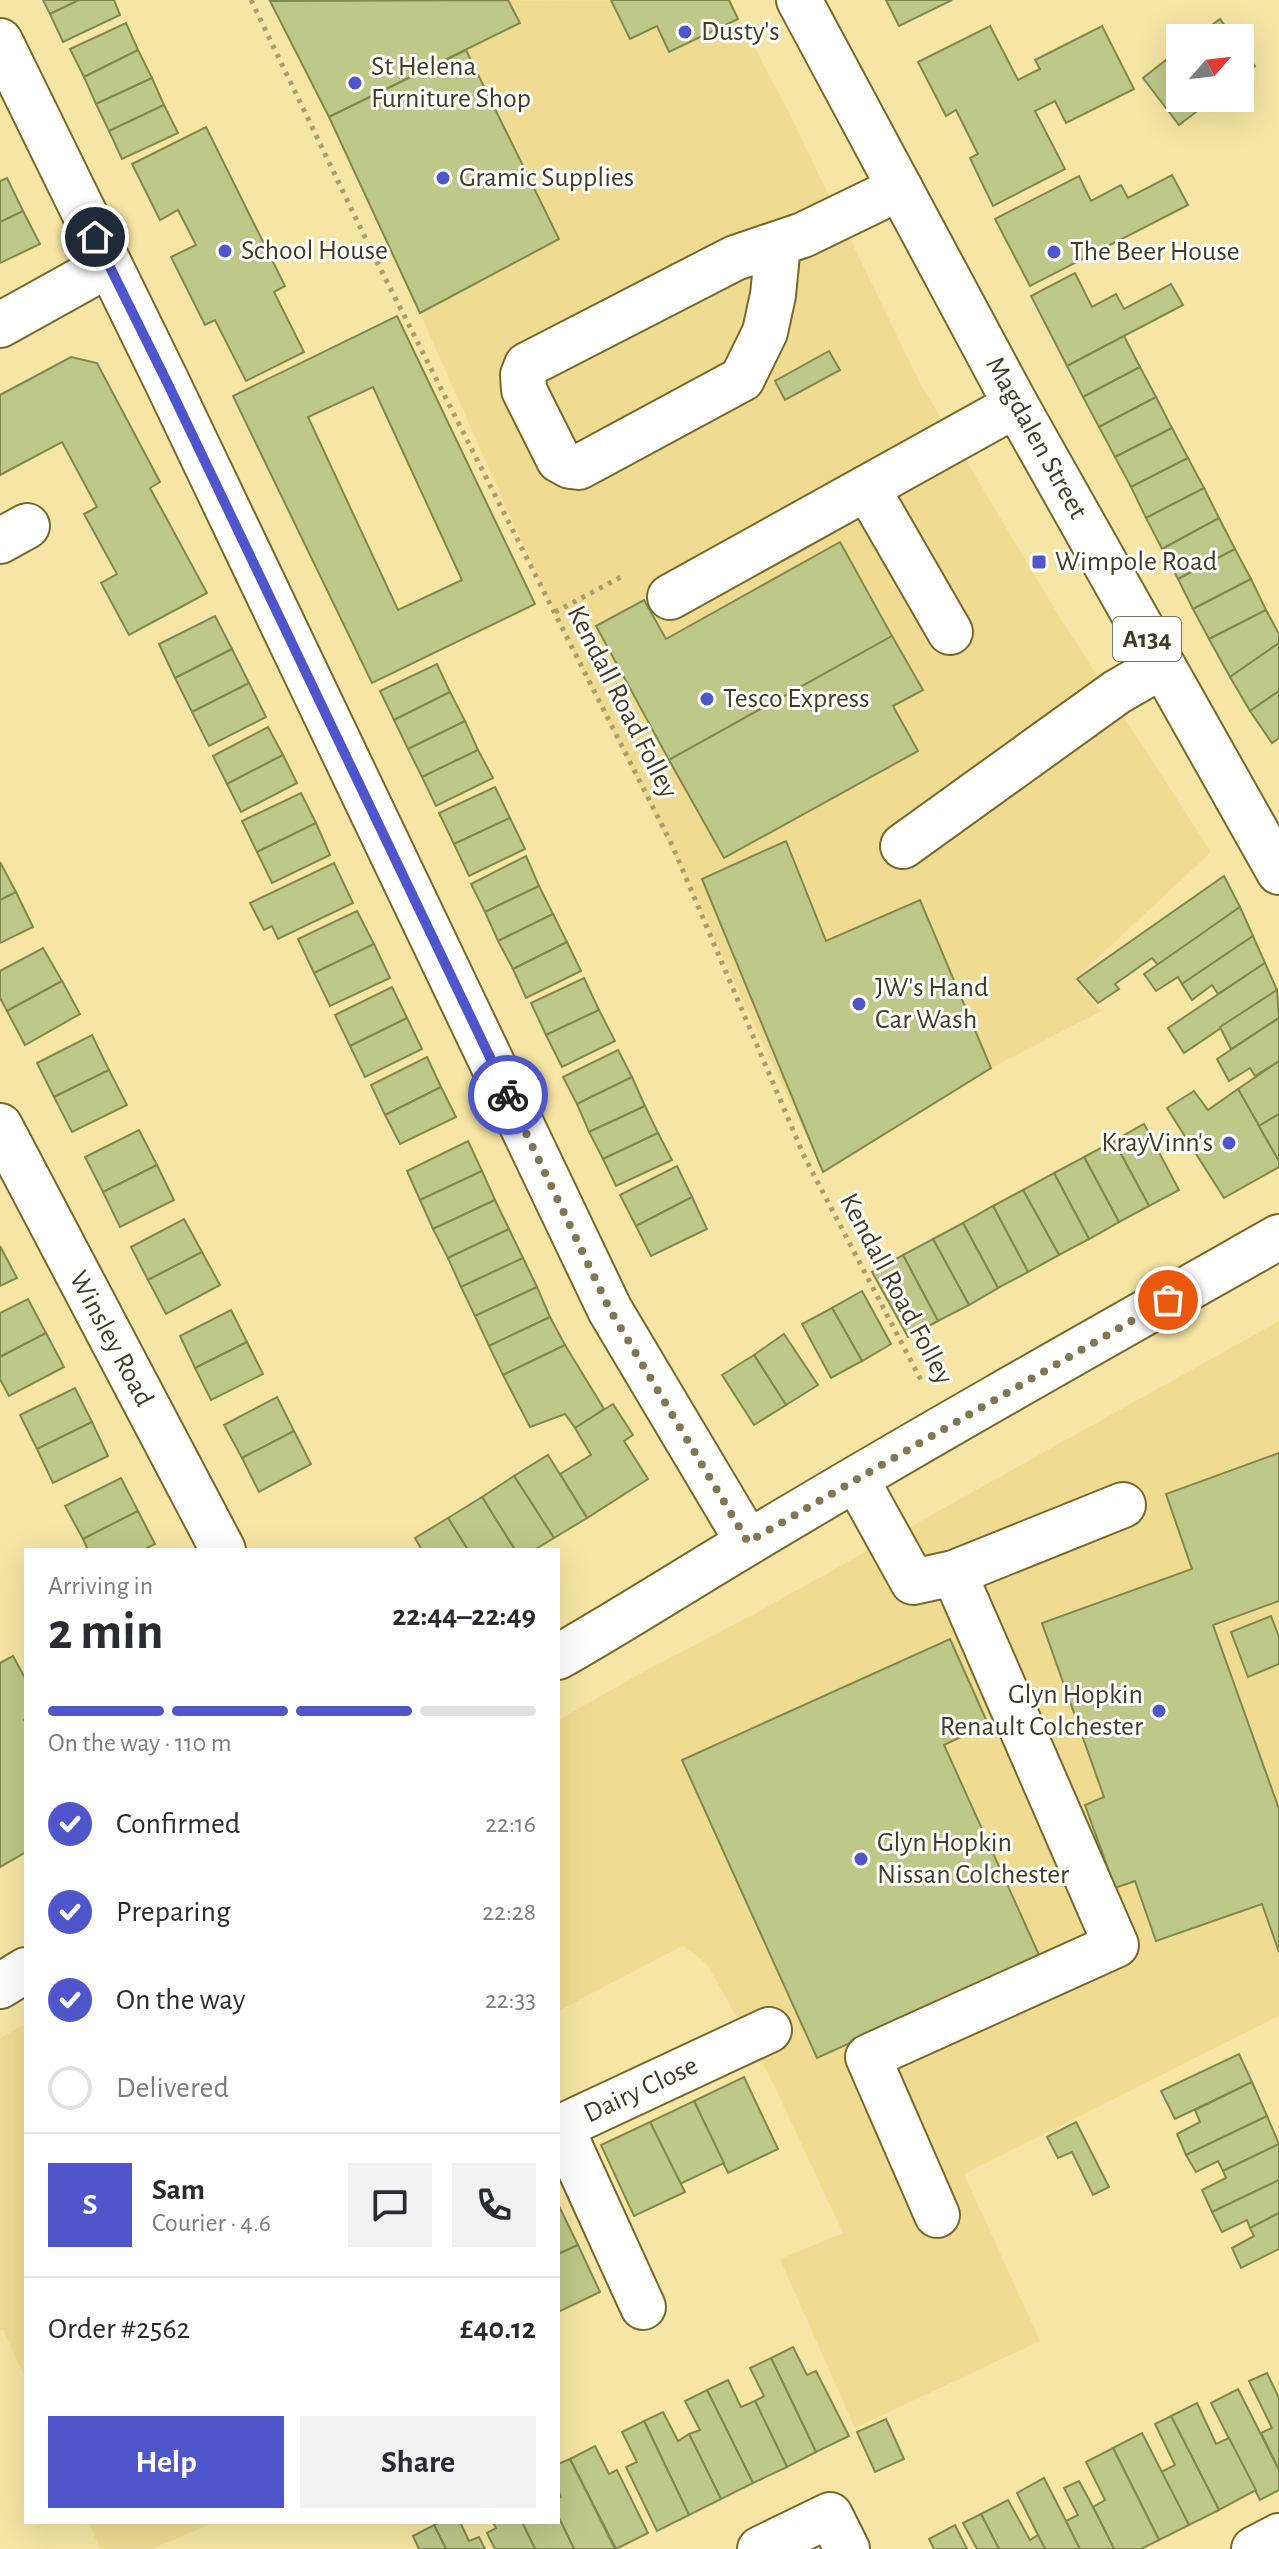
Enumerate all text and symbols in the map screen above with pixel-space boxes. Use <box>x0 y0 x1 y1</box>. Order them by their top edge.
place label: Dusty's <box>701 18 780 46</box>
marker: Dusty's <box>676 23 694 41</box>
north arrow <box>1166 24 1254 112</box>
map controls <box>1166 24 1254 112</box>
place label: St Helena Furniture Shop <box>371 53 531 113</box>
marker: St Helena Furniture Shop <box>346 74 364 92</box>
place label: Gramic Supplies <box>459 164 634 192</box>
marker: Gramic Supplies <box>434 169 452 187</box>
pin <box>61 203 129 271</box>
icon: home <box>73 215 117 259</box>
place label: School House <box>241 237 388 265</box>
place label: The Beer House <box>1070 238 1240 266</box>
marker: School House <box>216 242 234 260</box>
marker: The Beer House <box>1045 243 1063 261</box>
street label: Magdalen Street <box>980 352 1092 524</box>
place label: Wimpole Road <box>1055 548 1217 576</box>
marker: Wimpole Road <box>1030 553 1048 571</box>
street label: Kendall Road Folley <box>561 601 683 803</box>
road number: A134 <box>1113 617 1181 661</box>
place label: Tesco Express <box>723 685 870 713</box>
marker: Tesco Express <box>698 690 716 708</box>
place label: JW's Hand Car Wash <box>875 974 988 1034</box>
marker: JW's Hand Car Wash <box>850 995 868 1013</box>
courier <box>468 1055 548 1135</box>
icon: bike <box>486 1073 530 1117</box>
place label: KrayVinn's <box>1101 1129 1213 1157</box>
marker: KrayVinn's <box>1220 1134 1238 1152</box>
street label: Kendall Road Folley <box>834 1189 958 1389</box>
pin <box>1134 1266 1202 1334</box>
street label: Winsley Road <box>64 1267 158 1411</box>
icon: bag <box>1146 1278 1190 1322</box>
text: Arriving in <box>48 1573 153 1599</box>
text: 22:44–22:49 <box>392 1601 536 1631</box>
text: 2 min <box>48 1606 163 1658</box>
place label: Glyn Hopkin Renault Colchester <box>940 1681 1143 1741</box>
marker: Glyn Hopkin Renault Colchester <box>1150 1702 1168 1720</box>
text: On the way · 110 m <box>48 1730 231 1756</box>
icon: check <box>48 1802 92 1846</box>
text: Confirmed <box>116 1809 240 1839</box>
text: 22:16 <box>485 1811 536 1837</box>
place label: Glyn Hopkin Nissan Colchester <box>877 1829 1069 1889</box>
marker: Glyn Hopkin Nissan Colchester <box>852 1850 870 1868</box>
icon: check <box>48 1890 92 1934</box>
text: Preparing <box>116 1897 231 1927</box>
text: 22:28 <box>482 1899 536 1925</box>
icon: check <box>48 1978 92 2022</box>
text: On the way <box>116 1985 245 2015</box>
text: 22:33 <box>485 1987 536 2013</box>
street label: Dairy Close <box>580 2051 702 2129</box>
text: Delivered <box>116 2073 229 2103</box>
button: chat <box>348 2163 432 2247</box>
button: phone <box>452 2163 536 2247</box>
text: Sam <box>152 2175 205 2205</box>
text: S <box>83 2190 97 2220</box>
text: Courier · 4.6 <box>152 2210 271 2236</box>
text: Order #2562 <box>48 2314 190 2344</box>
text: £40.12 <box>460 2314 536 2344</box>
button: Help <box>48 2416 284 2508</box>
button: Share <box>300 2416 536 2508</box>

